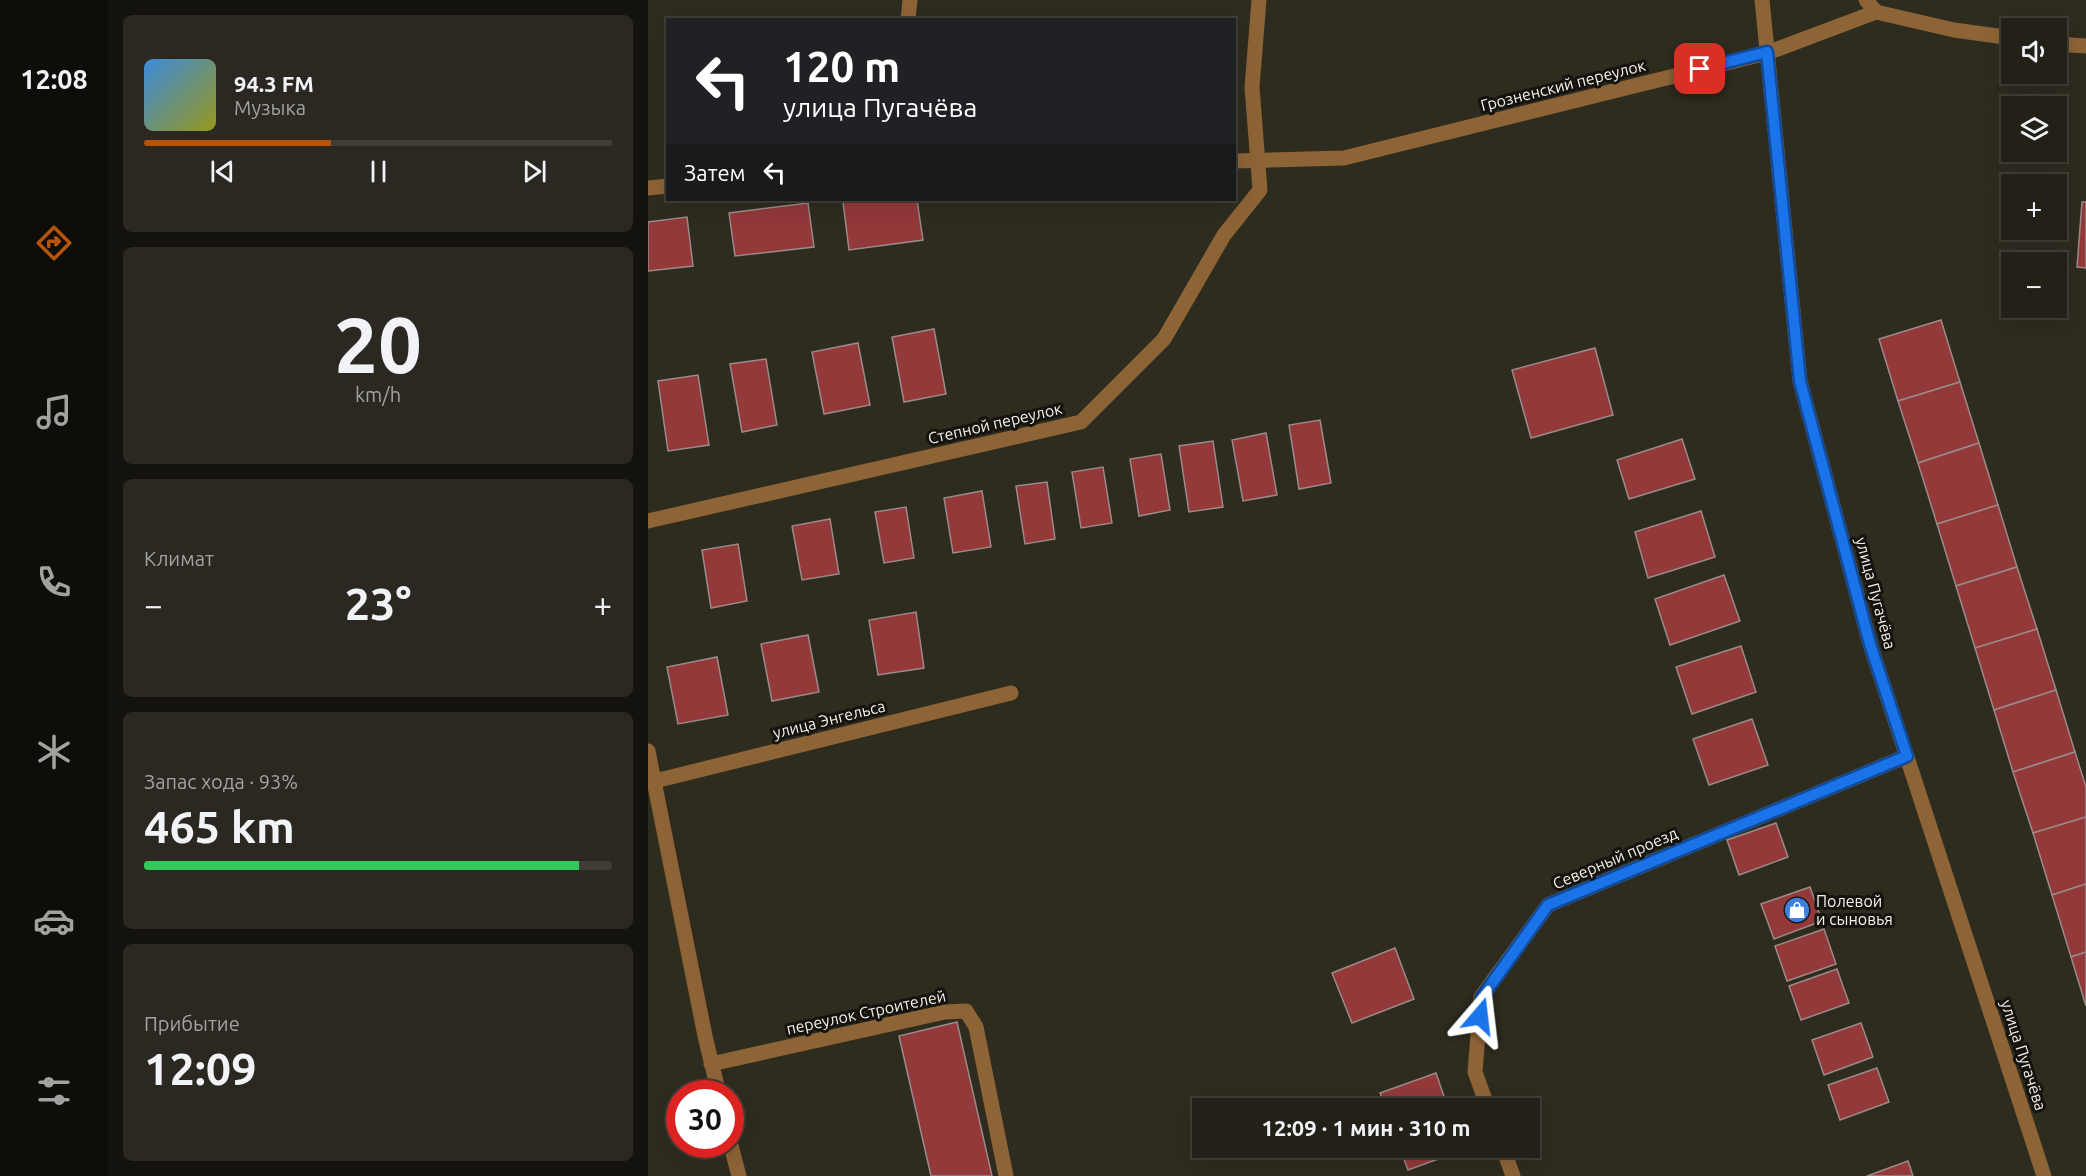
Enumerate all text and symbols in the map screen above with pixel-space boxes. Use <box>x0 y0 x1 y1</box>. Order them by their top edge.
map controls <box>2001 18 2067 318</box>
button: sound <box>2001 18 2067 84</box>
icon: left <box>684 42 762 120</box>
text: 120 m <box>783 43 900 90</box>
pin <box>1674 43 1725 94</box>
icon: arrive <box>1683 52 1716 85</box>
street label: Грозненский переулок <box>1479 56 1647 114</box>
text: 12:08 <box>20 64 88 94</box>
text: 94.3 FM <box>234 71 314 96</box>
text: улица Пугачёва <box>783 92 977 122</box>
text: Музыка <box>234 96 306 119</box>
button: layers <box>2001 96 2067 162</box>
icon: previous <box>206 155 239 188</box>
icon: pause <box>362 155 395 188</box>
icon: next <box>518 155 551 188</box>
icon: left <box>758 156 791 189</box>
text: Затем <box>684 160 746 185</box>
button: + <box>2001 174 2067 240</box>
icon: directions <box>33 222 75 264</box>
button: − <box>2001 252 2067 318</box>
text: 20 <box>334 300 422 388</box>
text: km/h <box>355 383 401 406</box>
icon: music <box>33 391 75 433</box>
street label: Степной переулок <box>926 399 1064 447</box>
street label: улица Пугачёва <box>1852 535 1900 651</box>
text: Климат <box>144 547 214 570</box>
icon: phone <box>33 561 75 603</box>
text: 23° <box>345 578 411 629</box>
text: − <box>144 586 163 623</box>
text: + <box>593 586 612 623</box>
street label: улица Энгельса <box>771 696 887 742</box>
icon: climate <box>33 731 75 773</box>
text: Запас хода · 93% <box>144 770 298 793</box>
text: 465 km <box>144 801 295 852</box>
street label: Северный проезд <box>1550 824 1680 892</box>
place label: Полевой и сыновья <box>1816 892 1893 928</box>
shop icon: Полевой и сыновья <box>1782 895 1812 925</box>
icon: car <box>33 900 75 942</box>
position arrow <box>1448 984 1512 1048</box>
street label: переулок Строителей <box>785 986 947 1038</box>
street label: улица Пугачёва <box>1998 997 2050 1113</box>
text: Прибытие <box>144 1012 240 1035</box>
text: 12:09 <box>144 1043 257 1094</box>
icon: filters <box>33 1070 75 1112</box>
speed limit sign: 30 <box>666 1080 744 1158</box>
text: 12:09 · 1 мин · 310 m <box>1262 1115 1470 1140</box>

